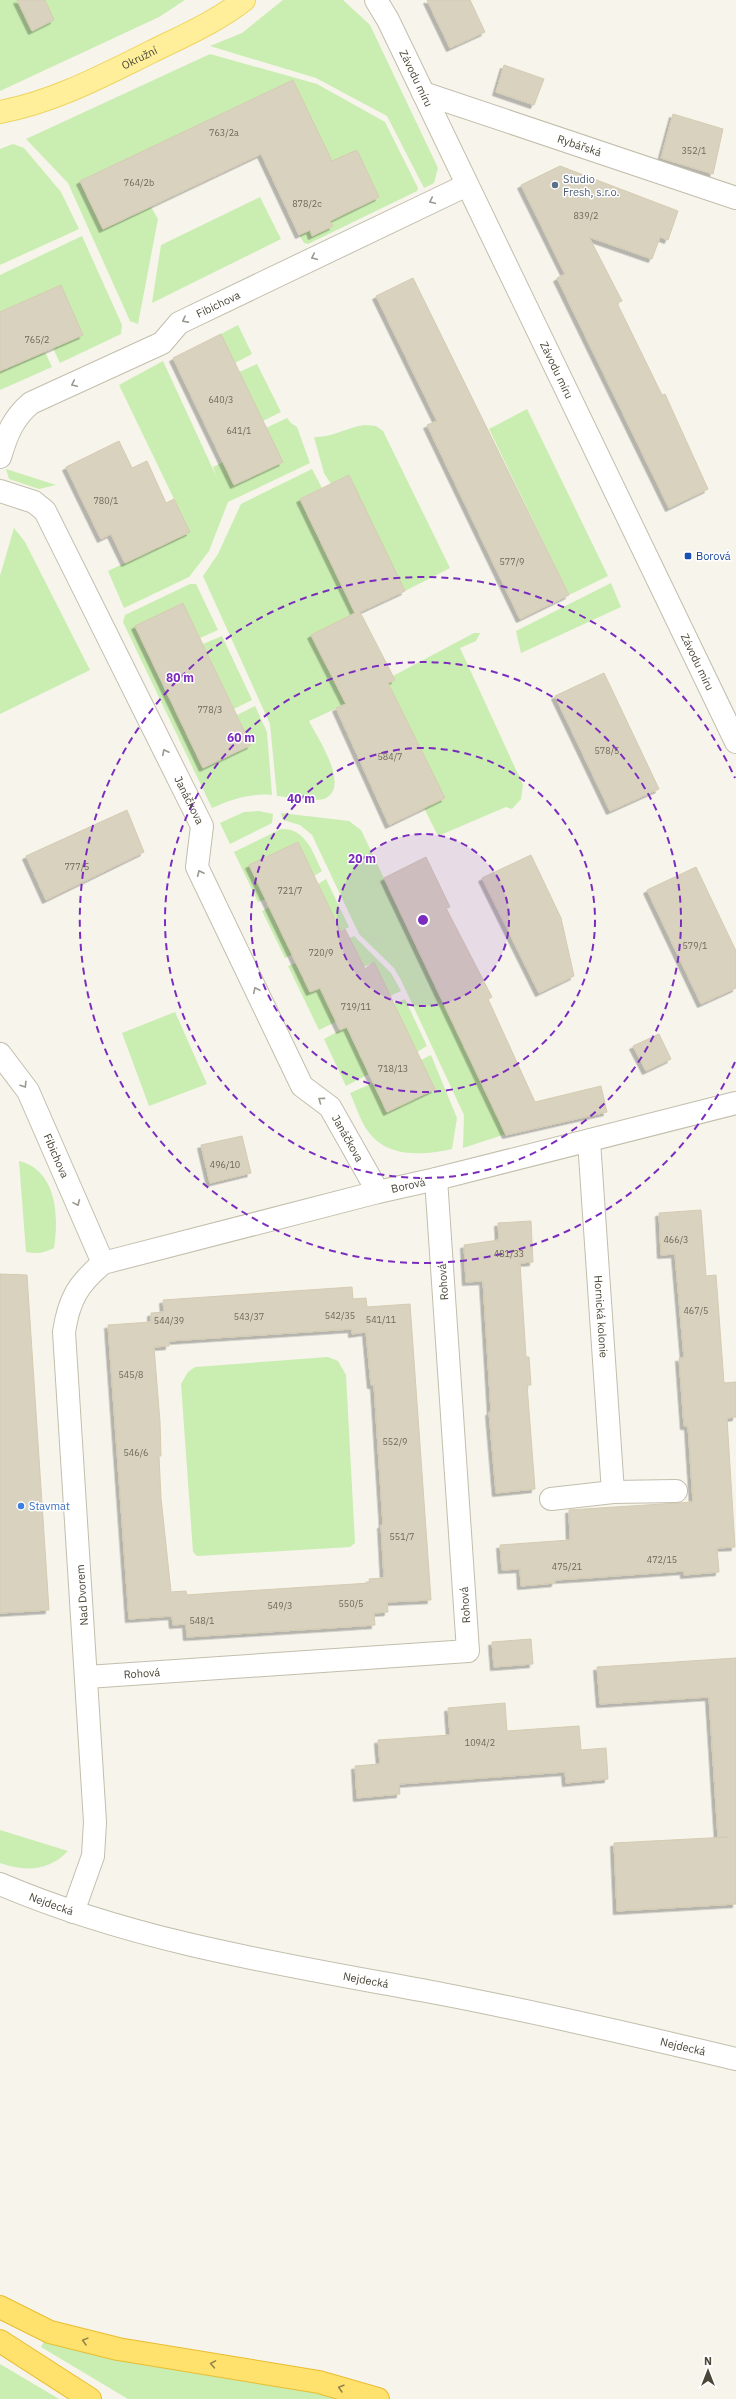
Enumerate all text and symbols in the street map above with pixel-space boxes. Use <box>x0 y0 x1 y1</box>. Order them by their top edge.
street label: Okružní <box>119 43 160 72</box>
street label: Závodu míru <box>396 47 436 109</box>
house number: 763/2a <box>209 127 239 138</box>
street label: Rybářská <box>555 132 603 159</box>
house number: 352/1 <box>681 145 707 156</box>
place label: Studio Fresh, s.r.o. <box>563 172 619 199</box>
house number: 764/2b <box>124 177 154 188</box>
marker: Studio Fresh, s.r.o. <box>550 180 560 190</box>
one-way arrow <box>428 196 436 204</box>
house number: 878/2c <box>292 198 322 209</box>
house number: 839/2 <box>573 210 599 221</box>
one-way arrow <box>311 252 319 260</box>
street label: Fibichova <box>194 288 242 321</box>
one-way arrow <box>182 315 189 323</box>
house number: 765/2 <box>24 334 50 345</box>
street label: Závodu míru <box>537 339 576 401</box>
one-way arrow <box>70 379 78 387</box>
house number: 640/3 <box>208 394 234 405</box>
house number: 641/1 <box>226 425 252 436</box>
house number: 780/1 <box>93 495 119 506</box>
place label: Borová <box>696 549 731 563</box>
marker: Borová <box>683 551 693 561</box>
house number: 577/9 <box>499 556 525 567</box>
street label: Závodu míru <box>678 631 717 693</box>
text: 80 m <box>166 670 194 685</box>
house number: 778/3 <box>197 704 223 715</box>
text: 60 m <box>227 730 255 745</box>
house number: 578/5 <box>594 745 620 756</box>
one-way arrow <box>162 749 170 757</box>
house number: 584/7 <box>377 751 403 762</box>
street label: Janáčkova <box>171 774 207 827</box>
text: 40 m <box>287 791 315 806</box>
text: 20 m <box>348 851 376 866</box>
house number: 777/5 <box>64 861 90 872</box>
one-way arrow <box>196 869 204 876</box>
house number: 721/7 <box>277 885 303 896</box>
centre of rings <box>416 913 430 927</box>
house number: 579/1 <box>682 940 708 951</box>
house number: 720/9 <box>308 947 334 958</box>
one-way arrow <box>253 987 261 994</box>
house number: 719/11 <box>341 1001 371 1012</box>
house number: 718/13 <box>378 1063 408 1074</box>
one-way arrow <box>19 1080 26 1087</box>
one-way arrow <box>318 1098 325 1105</box>
street label: Janáčkova <box>329 1112 367 1165</box>
street label: Fibichova <box>40 1131 72 1180</box>
house number: 496/10 <box>210 1159 240 1170</box>
street label: Borová <box>390 1175 427 1196</box>
one-way arrow <box>72 1199 80 1206</box>
house number: 466/3 <box>663 1234 689 1245</box>
house number: 481/33 <box>494 1248 524 1259</box>
street label: Rohová <box>435 1263 451 1301</box>
street label: Hornická kolonie <box>591 1275 611 1358</box>
house number: 467/5 <box>683 1305 709 1316</box>
house number: 542/35 <box>325 1310 355 1321</box>
house number: 543/37 <box>234 1311 264 1322</box>
house number: 541/11 <box>366 1314 396 1325</box>
house number: 544/39 <box>154 1315 184 1326</box>
house number: 545/8 <box>118 1369 144 1380</box>
house number: 552/9 <box>382 1436 408 1447</box>
house number: 546/6 <box>123 1447 149 1458</box>
place label: Stavmat <box>29 1499 70 1513</box>
marker: Stavmat <box>16 1501 26 1511</box>
house number: 551/7 <box>389 1531 415 1542</box>
house number: 472/15 <box>647 1554 677 1565</box>
house number: 475/21 <box>552 1561 582 1572</box>
street label: Nad Dvorem <box>73 1564 91 1626</box>
street label: Rohová <box>457 1586 473 1624</box>
house number: 550/5 <box>338 1598 364 1609</box>
house number: 549/3 <box>267 1600 293 1611</box>
house number: 548/1 <box>189 1615 215 1626</box>
street label: Rohová <box>123 1665 161 1681</box>
house number: 1094/2 <box>465 1737 495 1748</box>
street label: Nejdecká <box>27 1889 75 1918</box>
street label: Nejdecká <box>342 1969 390 1991</box>
street label: Nejdecká <box>659 2034 707 2059</box>
one-way arrow <box>82 2337 89 2346</box>
north arrow <box>688 2351 728 2391</box>
text: N <box>704 2354 712 2368</box>
one-way arrow <box>210 2361 216 2369</box>
one-way arrow <box>338 2385 344 2393</box>

